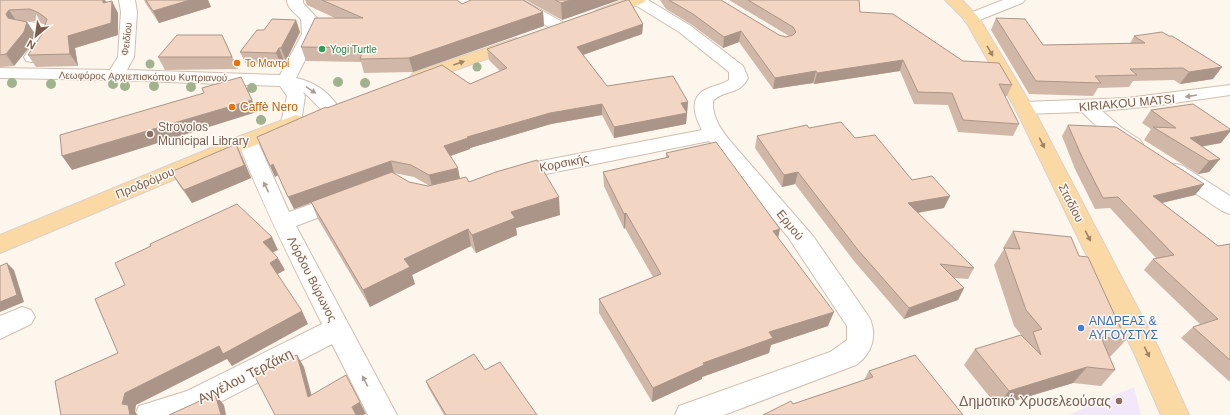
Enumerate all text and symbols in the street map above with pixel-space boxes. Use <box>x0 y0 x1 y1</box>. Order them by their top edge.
north arrow <box>16 16 56 56</box>
street label: Φειδίου <box>119 22 134 56</box>
text: N <box>25 38 38 52</box>
marker: Yogi Turtle <box>317 44 327 54</box>
place label: Yogi Turtle <box>330 44 377 55</box>
one-way arrow <box>987 45 994 57</box>
marker: Το Μαντρί <box>232 58 242 68</box>
place label: Το Μαντρί <box>245 58 290 69</box>
one-way arrow <box>454 60 466 66</box>
street label: Λεωφόρος Αρχιεπισκόπου Κυπριανού <box>59 70 227 83</box>
one-way arrow <box>306 86 316 94</box>
street label: KIRIAKOU MATSI <box>1078 92 1176 114</box>
one-way arrow <box>1185 93 1198 99</box>
place label: Caffè Nero <box>240 100 298 114</box>
marker: Caffè Nero <box>227 102 237 112</box>
place label: Strovolos Municipal Library <box>158 120 249 148</box>
marker: Strovolos Municipal Library <box>145 129 155 139</box>
one-way arrow <box>1038 137 1045 149</box>
street label: Κορσικής <box>538 151 590 175</box>
street label: Προδρόμου <box>113 164 177 202</box>
one-way arrow <box>263 181 269 193</box>
street label: Σταδίου <box>1055 182 1087 224</box>
street label: Ερμού <box>774 207 806 243</box>
one-way arrow <box>1085 230 1091 242</box>
street label: Λόρδου Βύρωνος <box>284 234 340 324</box>
place label: ΑΝΔΡΕΑΣ & ΑΥΓΟΥΣΤΥΣ <box>1089 314 1158 342</box>
marker: ΑΝΔΡΕΑΣ & ΑΥΓΟΥΣΤΥΣ <box>1076 323 1086 333</box>
street label: Αγγέλου Τερζάκη <box>195 345 295 407</box>
one-way arrow <box>1144 346 1150 358</box>
one-way arrow <box>362 375 368 386</box>
place label: Δημοτικό Χρυσελεούσας <box>959 393 1111 409</box>
marker: Δημοτικό Χρυσελεούσας <box>1114 396 1124 406</box>

